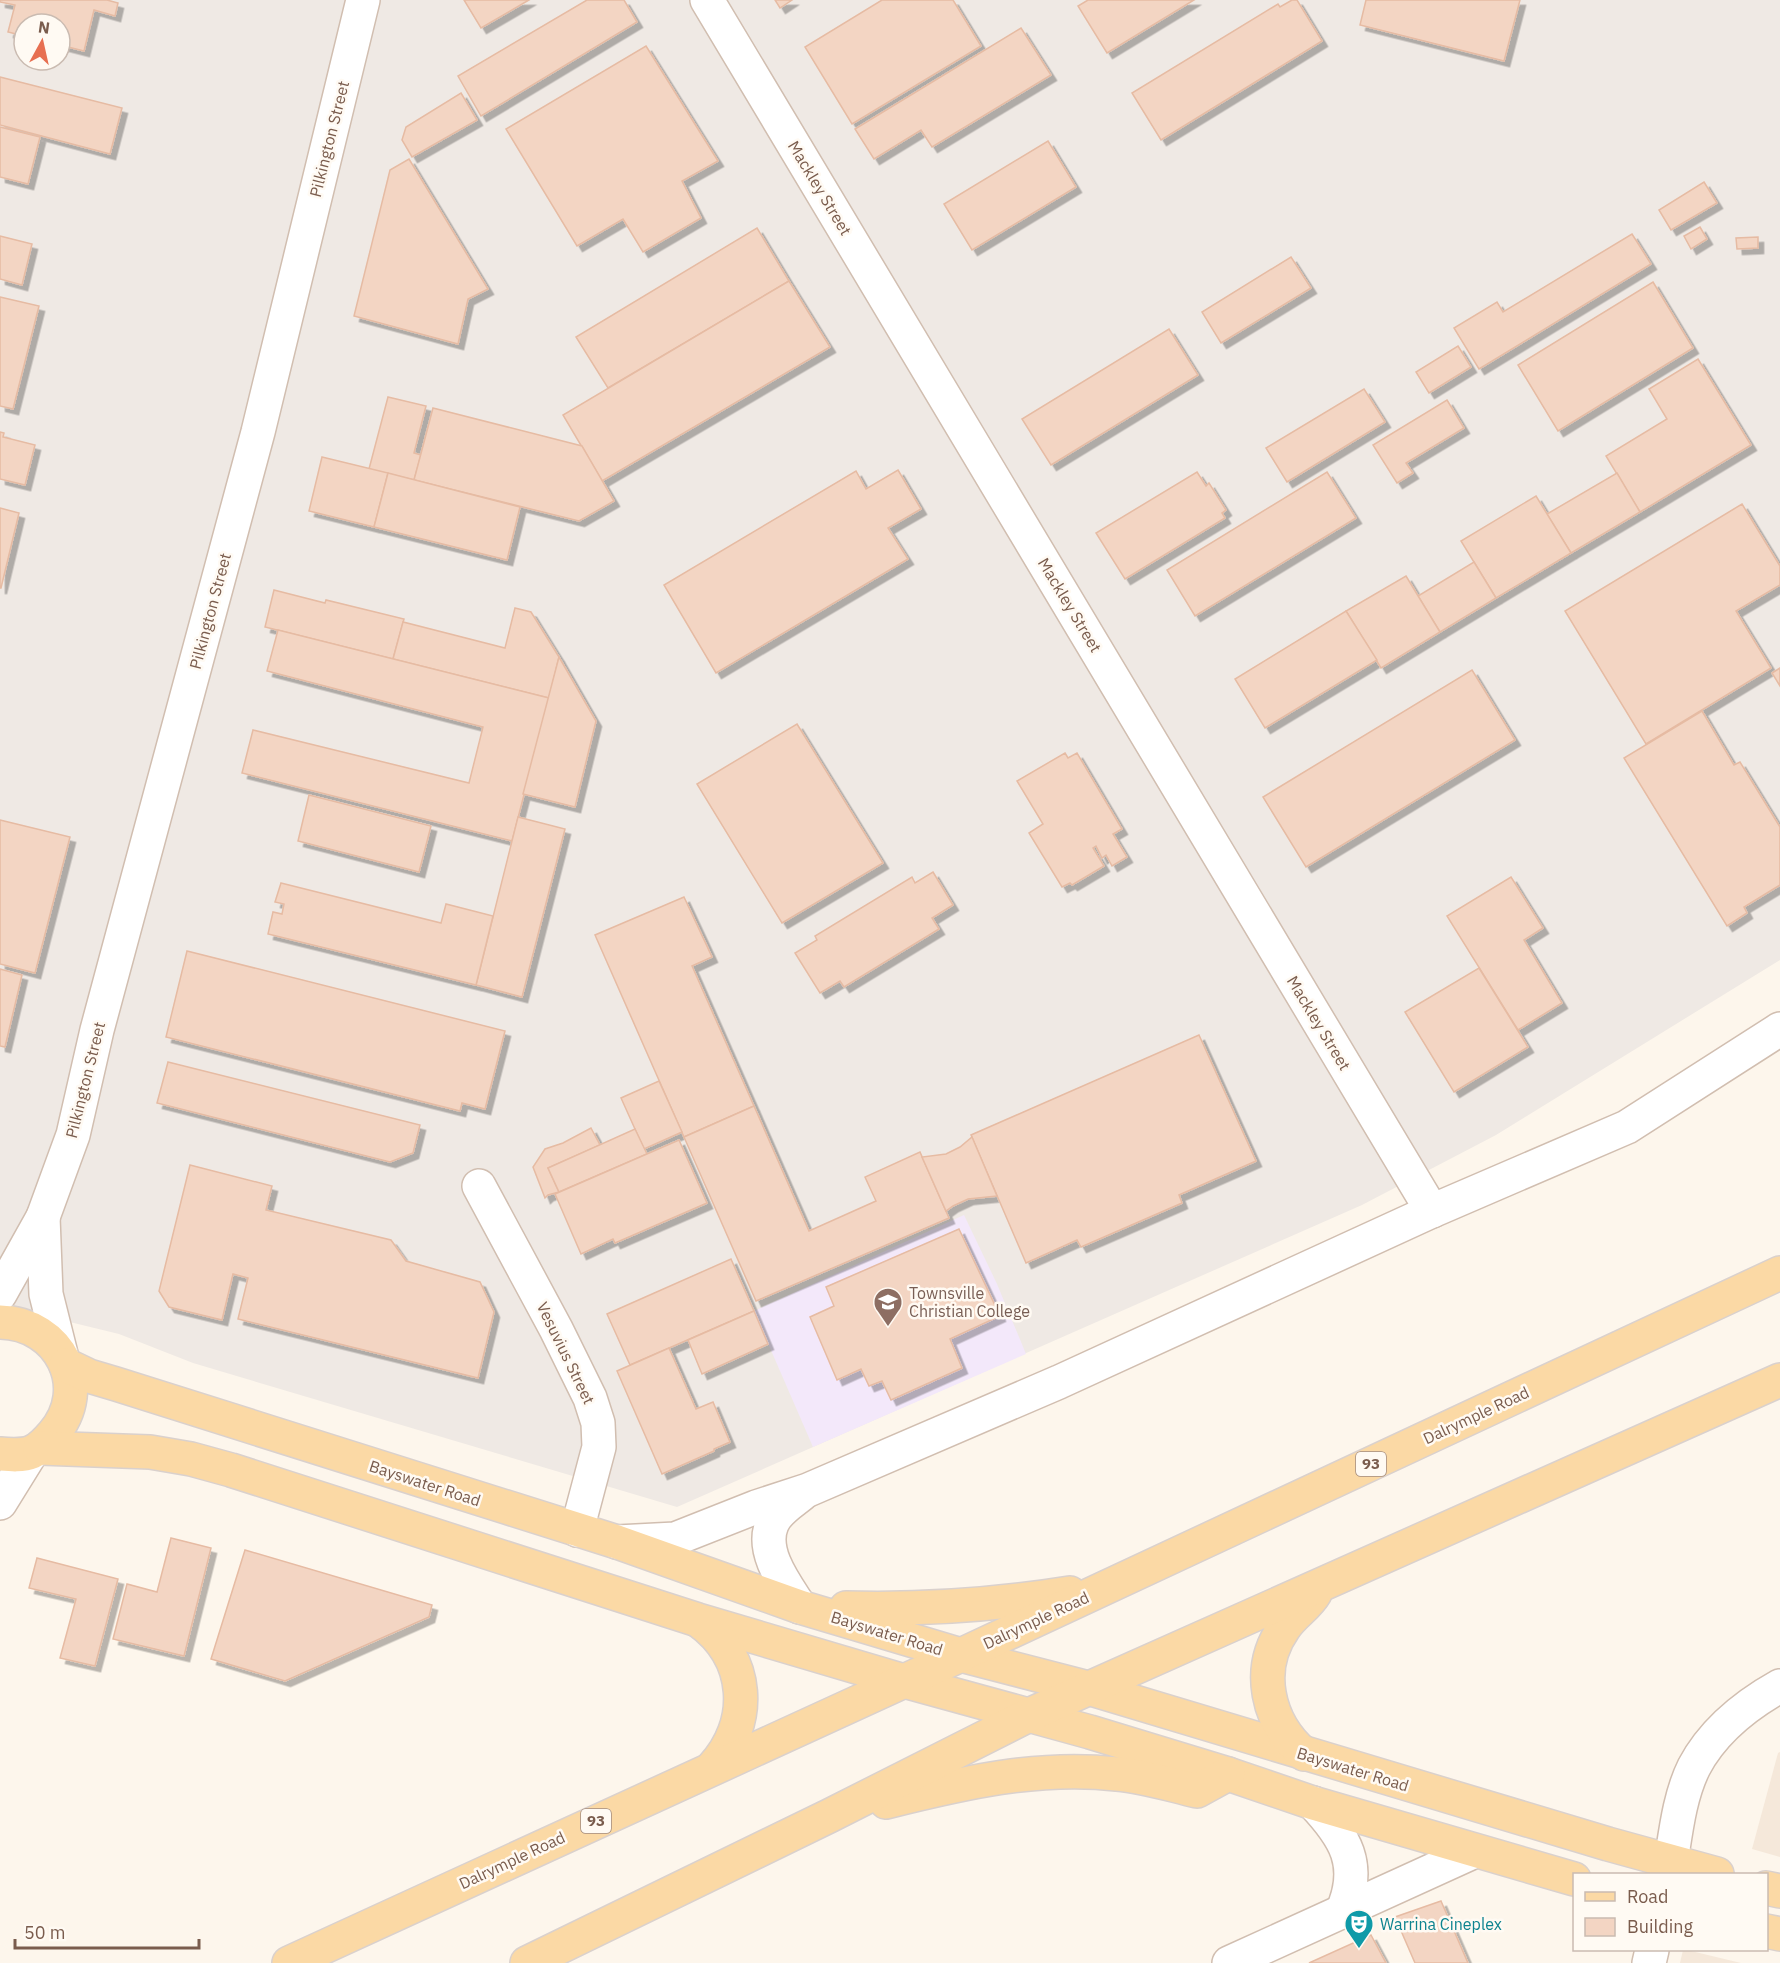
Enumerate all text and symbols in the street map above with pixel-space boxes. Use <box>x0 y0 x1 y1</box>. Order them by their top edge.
north arrow <box>12 12 72 72</box>
text: N <box>37 16 51 38</box>
street label: Pilkington Street <box>305 79 353 199</box>
street label: Mackley Street <box>784 137 856 239</box>
street label: Pilkington Street <box>185 551 235 671</box>
street label: Mackley Street <box>1034 554 1106 656</box>
street label: Mackley Street <box>1283 972 1355 1074</box>
street label: Pilkington Street <box>61 1020 109 1140</box>
place label: Townsville Christian College <box>909 1283 1030 1321</box>
school or university icon: Townsville Christian College <box>872 1286 904 1328</box>
street label: Vesuvius Street <box>533 1299 599 1407</box>
street label: Dalrymple Road <box>1420 1382 1532 1448</box>
road number: 93 <box>1356 1452 1386 1476</box>
street label: Bayswater Road <box>367 1456 483 1510</box>
street label: Dalrymple Road <box>980 1587 1092 1653</box>
street label: Bayswater Road <box>829 1606 945 1660</box>
street label: Bayswater Road <box>1295 1742 1411 1796</box>
road number: 93 <box>581 1809 611 1833</box>
street label: Dalrymple Road <box>456 1827 568 1893</box>
legend <box>1573 1873 1768 1951</box>
text: Road <box>1627 1885 1668 1908</box>
theatre icon: Warrina Cineplex <box>1343 1908 1375 1950</box>
scale bar <box>15 1912 200 1950</box>
place label: Warrina Cineplex <box>1380 1914 1502 1934</box>
text: Building <box>1627 1915 1694 1938</box>
text: 50 m <box>24 1921 66 1944</box>

